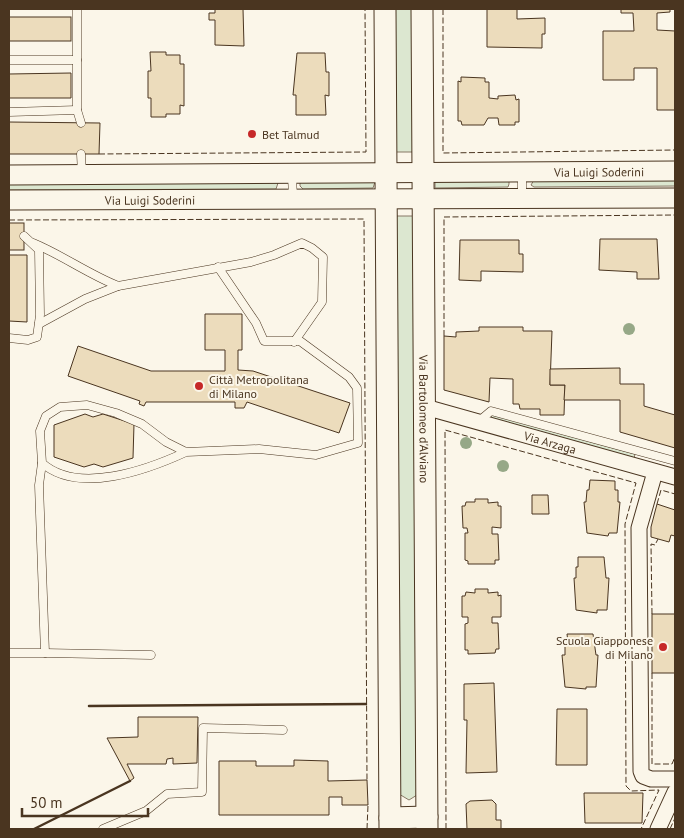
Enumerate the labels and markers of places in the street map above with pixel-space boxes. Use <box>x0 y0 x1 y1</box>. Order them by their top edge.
place label: Bet Talmud <box>262 127 320 142</box>
marker: Bet Talmud <box>246 128 258 140</box>
place label: Città Metropolitana di Milano <box>209 372 309 401</box>
marker: Città Metropolitana di Milano <box>193 380 205 392</box>
place label: Scuola Giapponese di Milano <box>556 633 653 662</box>
marker: Scuola Giapponese di Milano <box>657 641 669 653</box>

